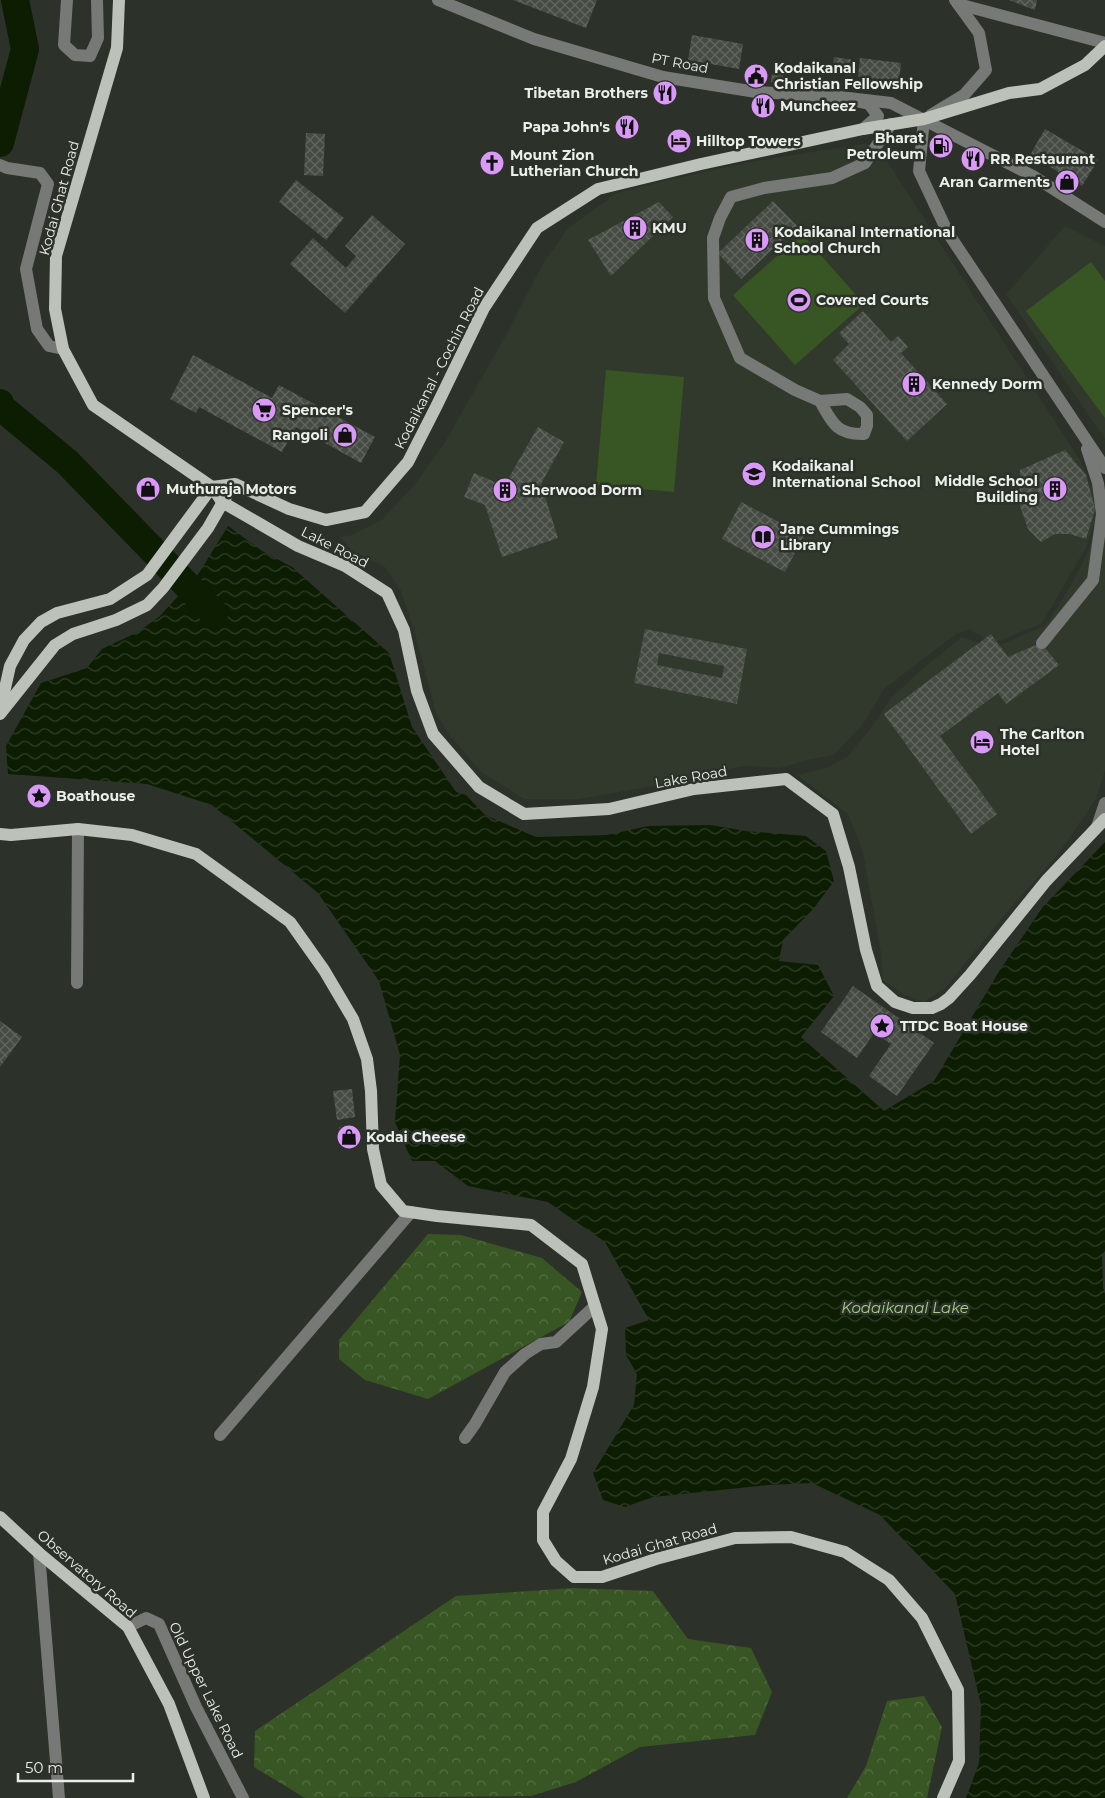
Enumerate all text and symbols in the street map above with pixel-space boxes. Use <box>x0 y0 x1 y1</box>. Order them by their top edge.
street label: PT Road <box>650 49 710 77</box>
place label: Kodaikanal Christian Fellowship <box>774 59 923 93</box>
public building icon: Kodaikanal Christian Fellowship <box>743 63 769 89</box>
restaurant icon: Tibetan Brothers <box>652 80 678 106</box>
place label: Tibetan Brothers <box>525 84 649 102</box>
restaurant icon: Muncheez <box>750 93 776 119</box>
place label: Muncheez <box>780 97 856 115</box>
restaurant icon: Papa John's <box>614 114 640 140</box>
place label: Papa John's <box>522 118 611 136</box>
hotel icon: Hilltop Towers <box>666 128 692 154</box>
place label: Bharat Petroleum <box>847 129 924 163</box>
place label: Hilltop Towers <box>696 132 801 150</box>
fuel station icon: Bharat Petroleum <box>928 133 954 159</box>
street label: Kodai Ghat Road <box>35 139 83 257</box>
place label: Mount Zion Lutherian Church <box>510 146 638 180</box>
restaurant icon: RR Restaurant <box>960 146 986 172</box>
church icon: Mount Zion Lutherian Church <box>479 150 505 176</box>
place label: RR Restaurant <box>990 150 1095 168</box>
shop icon: Aran Garments <box>1054 169 1080 195</box>
place label: Aran Garments <box>938 173 1051 191</box>
building icon: KMU <box>622 215 648 241</box>
place label: KMU <box>652 219 687 237</box>
place label: Kodaikanal International School Church <box>774 223 955 257</box>
building icon: Kodaikanal International School Church <box>744 227 770 253</box>
street label: Kodaikanal - Cochin Road <box>390 284 488 452</box>
sports icon: Covered Courts <box>786 287 812 313</box>
place label: Covered Courts <box>816 291 929 309</box>
building icon: Kennedy Dorm <box>901 371 927 397</box>
place label: Kennedy Dorm <box>932 375 1043 393</box>
supermarket icon: Spencer's <box>251 397 277 423</box>
place label: Spencer's <box>282 401 353 419</box>
shop icon: Rangoli <box>332 422 358 448</box>
place label: Rangoli <box>272 426 328 444</box>
place label: Kodaikanal International School <box>772 457 921 491</box>
school or university icon: Kodaikanal International School <box>741 461 767 487</box>
place label: Middle School Building <box>935 472 1038 506</box>
shop icon: Muthuraja Motors <box>135 476 161 502</box>
building icon: Middle School Building <box>1042 476 1068 502</box>
building icon: Sherwood Dorm <box>492 477 518 503</box>
place label: Muthuraja Motors <box>166 480 297 498</box>
place label: Sherwood Dorm <box>522 481 642 499</box>
place label: Jane Cummings Library <box>779 520 899 554</box>
street label: Lake Road <box>298 522 372 572</box>
library icon: Jane Cummings Library <box>750 524 776 550</box>
place label: The Carlton Hotel <box>1000 725 1085 759</box>
hotel icon: The Carlton Hotel <box>969 729 995 755</box>
street label: Lake Road <box>653 762 729 792</box>
place icon: Boathouse <box>26 783 52 809</box>
place label: Boathouse <box>56 787 135 805</box>
place icon: TTDC Boat House <box>869 1013 895 1039</box>
place label: TTDC Boat House <box>900 1017 1028 1035</box>
shop icon: Kodai Cheese <box>336 1124 362 1150</box>
place label: Kodai Cheese <box>366 1128 466 1146</box>
water label: Kodaikanal Lake <box>841 1298 969 1317</box>
street label: Kodai Ghat Road <box>601 1519 719 1569</box>
street label: Observatory Road <box>34 1526 140 1622</box>
street label: Old Upper Lake Road <box>165 1619 247 1761</box>
scale bar <box>18 1750 132 1782</box>
text: 50 m <box>25 1758 63 1777</box>

